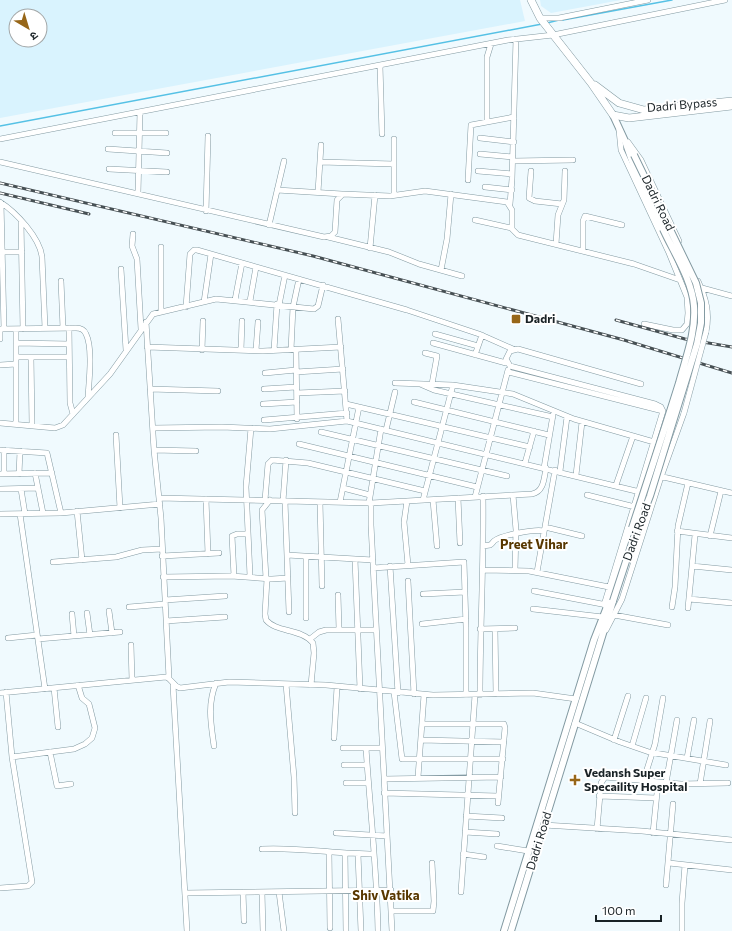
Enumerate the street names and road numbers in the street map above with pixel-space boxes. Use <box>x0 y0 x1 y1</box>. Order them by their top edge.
street label: Dadri Bypass <box>646 94 718 114</box>
street label: Dadri Road <box>639 172 678 233</box>
street label: Dadri Road <box>619 501 653 562</box>
street label: Dadri Road <box>523 810 554 872</box>

